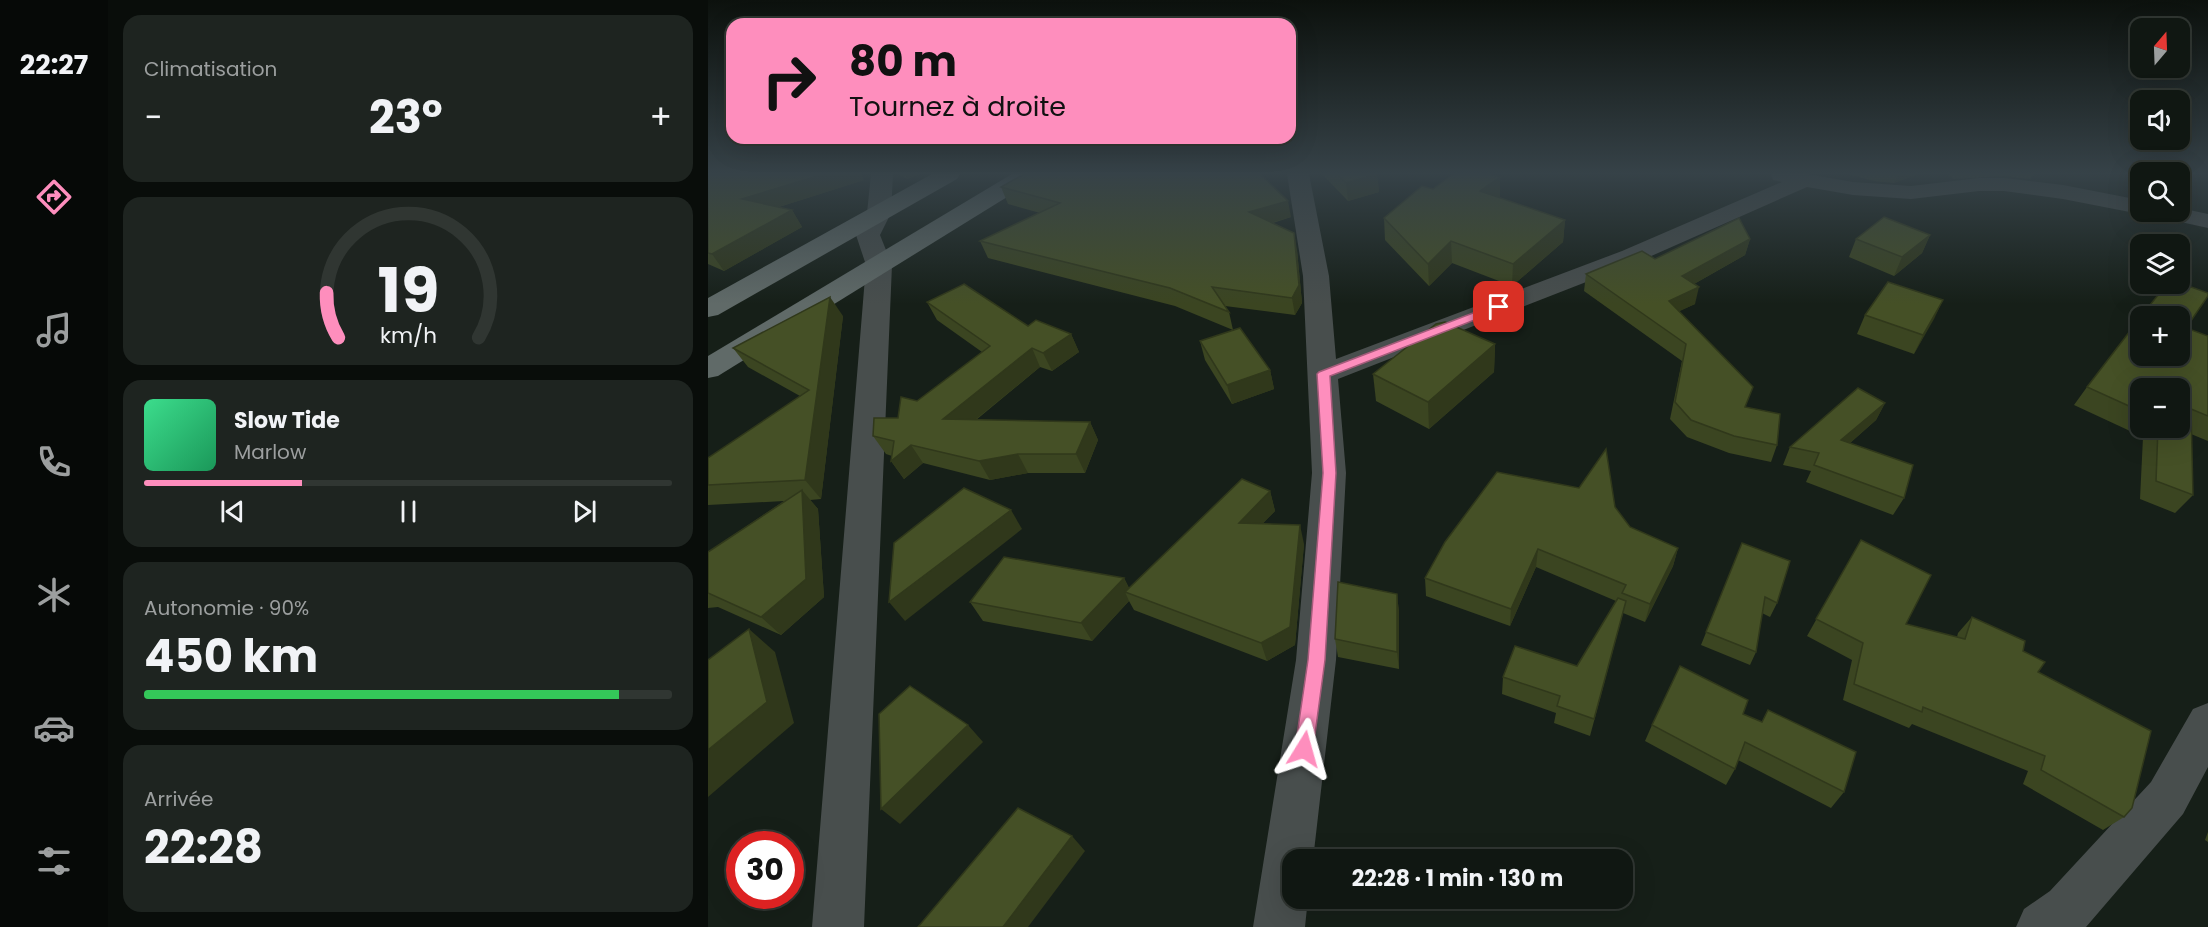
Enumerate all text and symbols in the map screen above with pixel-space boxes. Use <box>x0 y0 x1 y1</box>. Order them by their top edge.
north arrow <box>2130 18 2190 78</box>
map controls <box>2130 18 2190 438</box>
text: 80 m <box>849 32 957 91</box>
icon: right <box>750 42 828 120</box>
text: 22:27 <box>20 46 88 83</box>
text: Climatisation <box>144 55 277 83</box>
text: 23° <box>369 86 443 149</box>
text: Tournez à droite <box>849 88 1066 125</box>
button: sound <box>2130 90 2190 150</box>
text: − <box>144 94 162 141</box>
text: + <box>649 94 672 141</box>
button: search <box>2130 162 2190 222</box>
icon: directions <box>33 176 75 218</box>
button: layers <box>2130 234 2190 294</box>
text: 19 <box>377 246 439 334</box>
pin <box>1473 281 1524 332</box>
icon: arrive <box>1482 290 1515 323</box>
button: + <box>2130 306 2190 366</box>
icon: music <box>33 309 75 351</box>
text: km/h <box>379 321 437 352</box>
button: − <box>2130 378 2190 438</box>
text: Slow Tide <box>234 405 340 436</box>
text: Marlow <box>234 438 306 466</box>
icon: phone <box>33 441 75 483</box>
icon: previous <box>216 495 249 528</box>
icon: pause <box>392 495 425 528</box>
icon: next <box>568 495 601 528</box>
icon: climate <box>33 574 75 616</box>
text: Autonomie · 90% <box>144 594 309 622</box>
text: 450 km <box>144 625 318 688</box>
icon: car <box>33 707 75 749</box>
position arrow <box>1272 717 1336 781</box>
text: Arrivée <box>144 785 213 813</box>
text: 22:28 <box>144 816 263 879</box>
speed limit sign: 30 <box>726 831 804 909</box>
icon: filters <box>33 840 75 882</box>
text: 22:28 · 1 min · 130 m <box>1352 863 1563 894</box>

